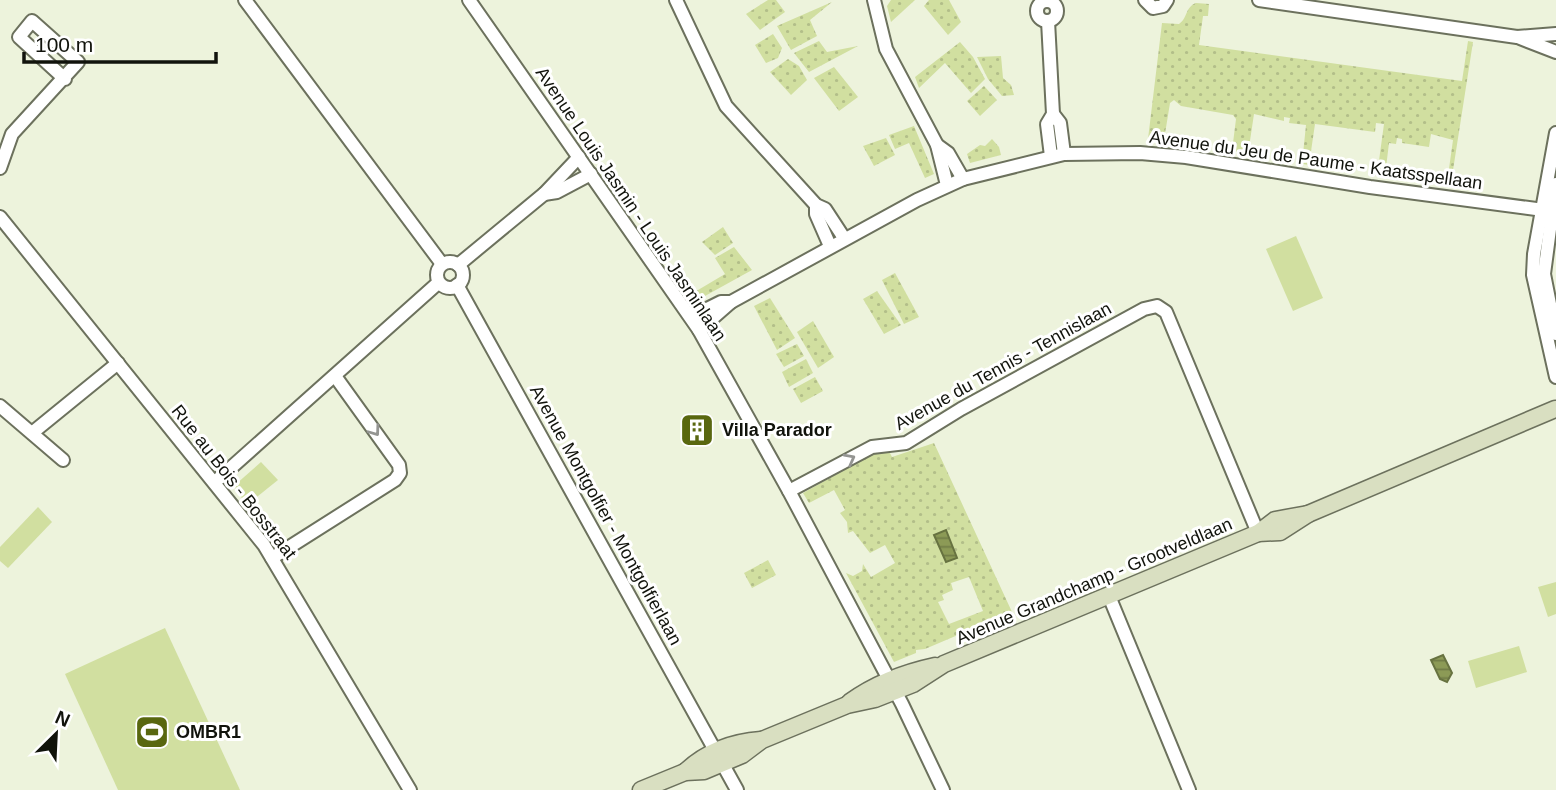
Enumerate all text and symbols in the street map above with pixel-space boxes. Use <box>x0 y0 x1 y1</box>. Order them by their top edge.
scale bar <box>24 21 217 65</box>
text: 100 m <box>35 33 93 56</box>
street label: Avenue Louis Jasmin - Louis Jasminlaan <box>532 63 730 345</box>
street label: Avenue du Jeu de Paume - Kaatsspellaan <box>1148 127 1484 193</box>
street label: Avenue du Tennis - Tennislaan <box>891 298 1115 434</box>
street label: Avenue Montgolfier - Montgolfierlaan <box>526 382 686 648</box>
street label: Rue au Bois - Bosstraat <box>168 401 300 563</box>
building icon: Villa Parador <box>678 411 716 449</box>
place label: Villa Parador <box>722 420 832 440</box>
one-way arrow <box>367 423 379 436</box>
one-way arrow <box>842 454 855 467</box>
street label: Avenue Grandchamp - Grootveldlaan <box>953 514 1235 648</box>
north arrow <box>21 699 91 769</box>
text: N <box>52 707 73 731</box>
sports icon: OMBR1 <box>133 713 171 751</box>
place label: OMBR1 <box>176 722 241 742</box>

